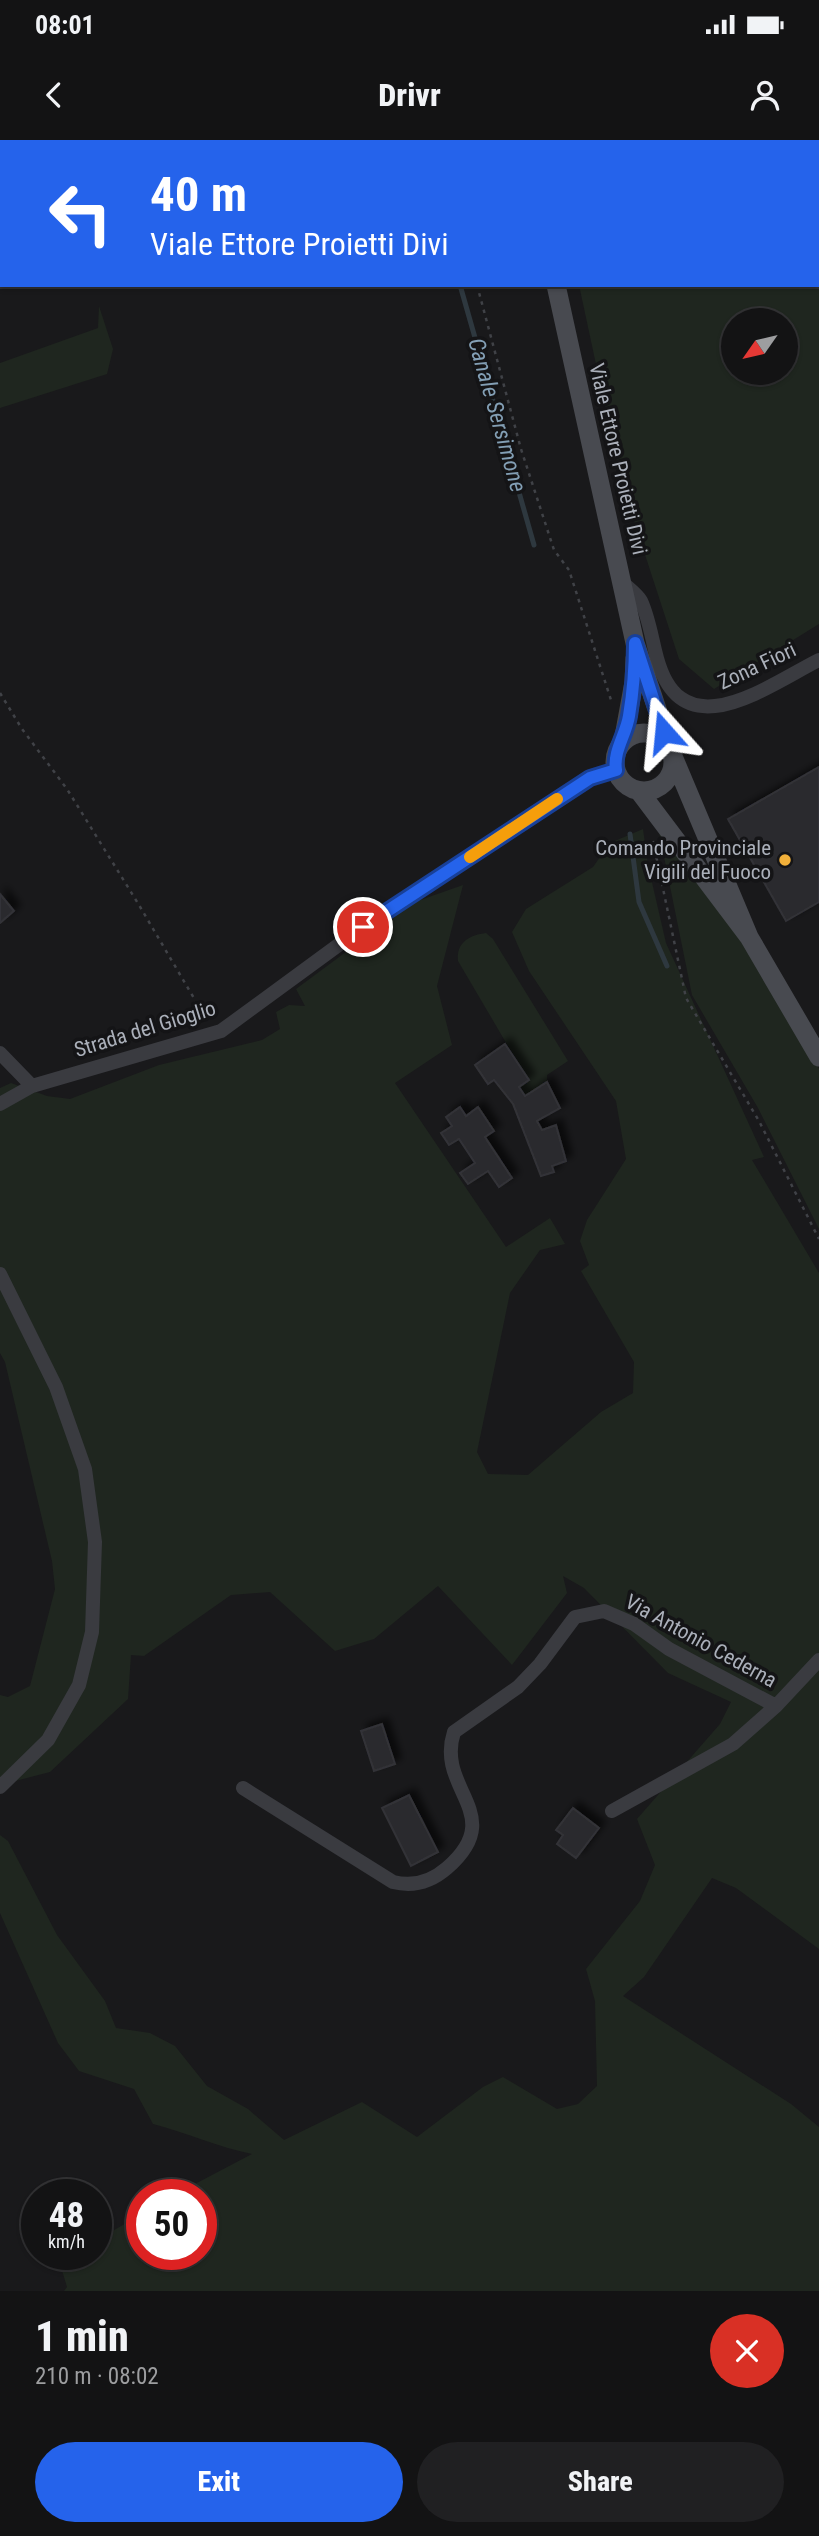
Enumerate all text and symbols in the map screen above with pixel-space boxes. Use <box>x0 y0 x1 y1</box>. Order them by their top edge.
text: 08:01 <box>35 10 95 40</box>
icon: back <box>35 76 73 114</box>
text: Drivr <box>378 76 441 114</box>
icon: person <box>746 76 784 114</box>
text: 40 m <box>150 166 247 223</box>
icon: left <box>35 168 126 259</box>
text: Viale Ettore Proietti Divi <box>150 225 449 263</box>
north arrow <box>721 308 798 385</box>
map controls <box>721 308 798 385</box>
water label: Canale Sersimone <box>462 335 532 495</box>
street label: Viale Ettore Proietti Divi <box>584 361 652 557</box>
street label: Zona Fiori <box>714 638 800 694</box>
position arrow <box>627 695 701 769</box>
place label: Comando Provinciale Vigili del Fuoco <box>595 836 771 884</box>
marker: Comando Provinciale Vigili del Fuoco <box>777 852 793 868</box>
pin <box>333 897 393 957</box>
icon: arrive <box>344 908 382 946</box>
street label: Strada del Gioglio <box>71 996 219 1062</box>
street label: Via Antonio Cederna <box>621 1589 781 1693</box>
speed limit sign: 50 <box>126 2179 217 2270</box>
text: 48 <box>49 2195 84 2236</box>
text: km/h <box>48 2231 85 2252</box>
text: 1 min <box>35 2312 129 2361</box>
button: close <box>710 2314 784 2388</box>
text: 210 m · 08:02 <box>35 2363 159 2390</box>
button: Exit <box>35 2442 403 2522</box>
button: Share <box>417 2442 784 2522</box>

